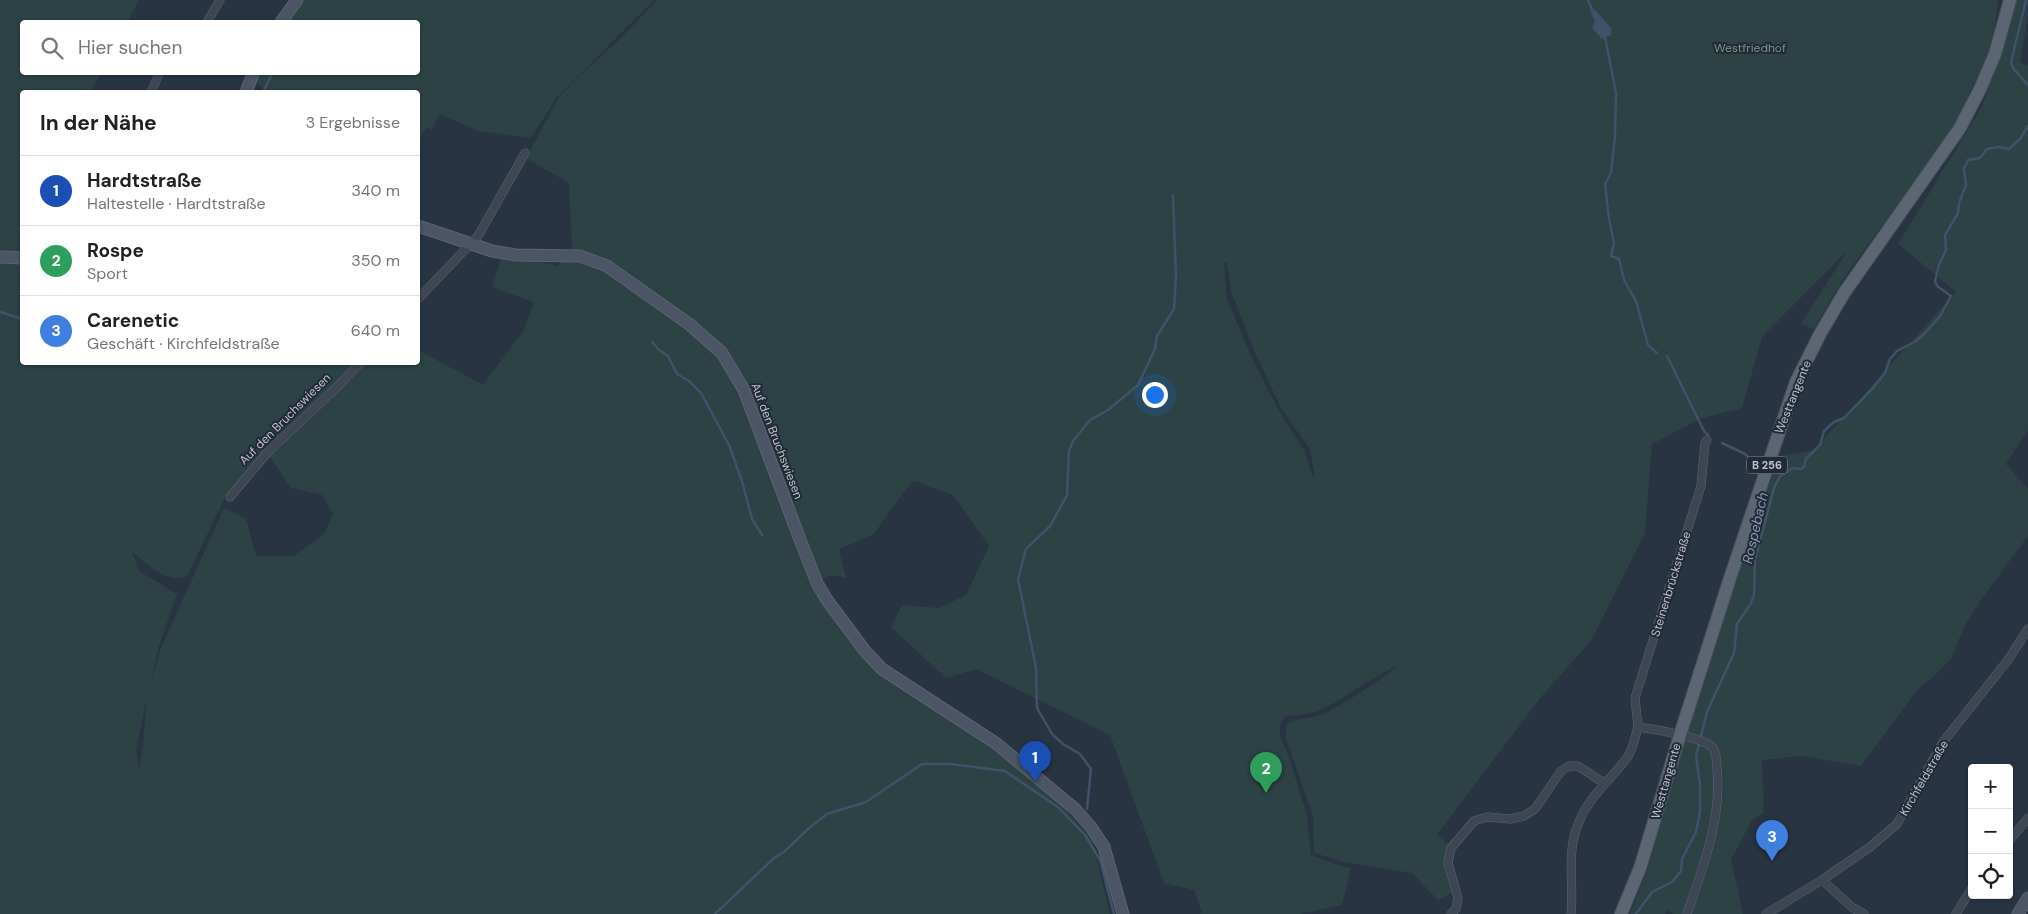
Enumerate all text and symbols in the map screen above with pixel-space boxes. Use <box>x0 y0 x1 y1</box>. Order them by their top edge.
search box <box>20 20 420 75</box>
icon: search <box>38 34 66 62</box>
text: Hier suchen <box>78 35 182 60</box>
park label: Westfriedhof <box>1714 40 1786 56</box>
text: In der Nähe <box>40 109 157 137</box>
text: 3 Ergebnisse <box>306 112 400 133</box>
text: Hardtstraße <box>87 168 202 193</box>
text: 1 <box>53 180 59 201</box>
text: 340 m <box>351 180 400 201</box>
text: Haltestelle · Hardtstraße <box>87 193 266 214</box>
text: Rospe <box>87 238 144 263</box>
text: 2 <box>51 250 61 271</box>
text: 350 m <box>351 250 400 271</box>
text: Sport <box>87 263 128 284</box>
text: Carenetic <box>87 308 179 333</box>
text: 3 <box>51 320 61 341</box>
text: 640 m <box>351 320 400 341</box>
text: Geschäft · Kirchfeldstraße <box>87 333 280 354</box>
street label: Westtangente <box>1771 358 1815 436</box>
street label: Auf den Bruchswiesen <box>236 370 334 468</box>
street label: Auf den Bruchswiesen <box>747 381 807 501</box>
your location <box>1142 382 1168 408</box>
road number: B 256 <box>1747 456 1787 474</box>
water label: Rospebach <box>1738 491 1772 565</box>
street label: Steinenbrückstraße <box>1647 529 1695 639</box>
street label: Kirchfeldstraße <box>1896 737 1952 819</box>
pin: 1 <box>1019 741 1051 782</box>
street label: Westtangente <box>1648 741 1684 821</box>
pin: 2 <box>1250 752 1282 793</box>
map controls <box>1968 764 2013 899</box>
button: + <box>1968 764 2013 809</box>
button: − <box>1968 809 2013 854</box>
pin: 3 <box>1756 820 1788 861</box>
button: locate <box>1968 854 2013 899</box>

